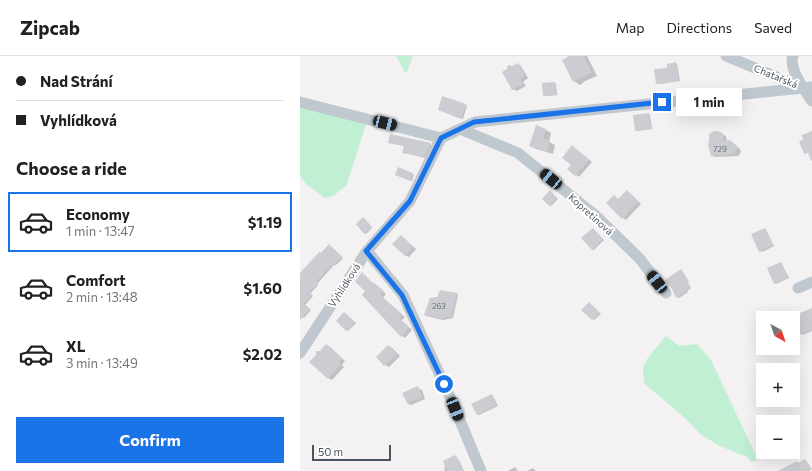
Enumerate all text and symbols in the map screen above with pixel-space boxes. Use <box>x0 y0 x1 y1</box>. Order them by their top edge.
text: Zipcab <box>20 16 80 39</box>
text: Map <box>616 19 645 36</box>
text: Directions <box>667 19 732 36</box>
text: Saved <box>754 19 792 36</box>
street label: Chatařská <box>752 62 800 90</box>
text: Nad Strání <box>40 72 113 90</box>
callout: 1 min <box>676 88 742 116</box>
route end <box>653 93 671 111</box>
text: 1 min <box>694 94 724 110</box>
text: Vyhlídková <box>40 111 117 129</box>
car <box>372 114 398 132</box>
house number: 729 <box>713 144 727 154</box>
text: Choose a ride <box>16 157 127 179</box>
car <box>538 167 564 191</box>
street label: Kopretinová <box>566 191 616 237</box>
icon: car <box>18 204 54 240</box>
text: Economy <box>66 205 130 223</box>
text: $1.19 <box>248 213 282 231</box>
text: 1 min · 13:47 <box>66 223 135 239</box>
street label: Vyhlídková <box>325 261 363 309</box>
car <box>645 269 669 295</box>
icon: car <box>18 270 54 306</box>
text: Comfort <box>66 271 126 289</box>
text: $1.60 <box>244 279 282 297</box>
text: 2 min · 13:48 <box>66 289 138 305</box>
house number: 263 <box>432 301 446 311</box>
north arrow <box>756 311 800 355</box>
map controls <box>756 311 800 459</box>
icon: car <box>18 336 54 372</box>
text: XL <box>66 337 85 355</box>
text: $2.02 <box>243 345 282 363</box>
text: 3 min · 13:49 <box>66 355 138 371</box>
button: + <box>756 363 800 407</box>
route start <box>435 375 453 393</box>
car <box>445 396 465 422</box>
button: − <box>756 415 800 459</box>
button: Confirm <box>16 417 284 463</box>
scale bar <box>312 443 391 462</box>
text: 50 m <box>318 445 343 458</box>

